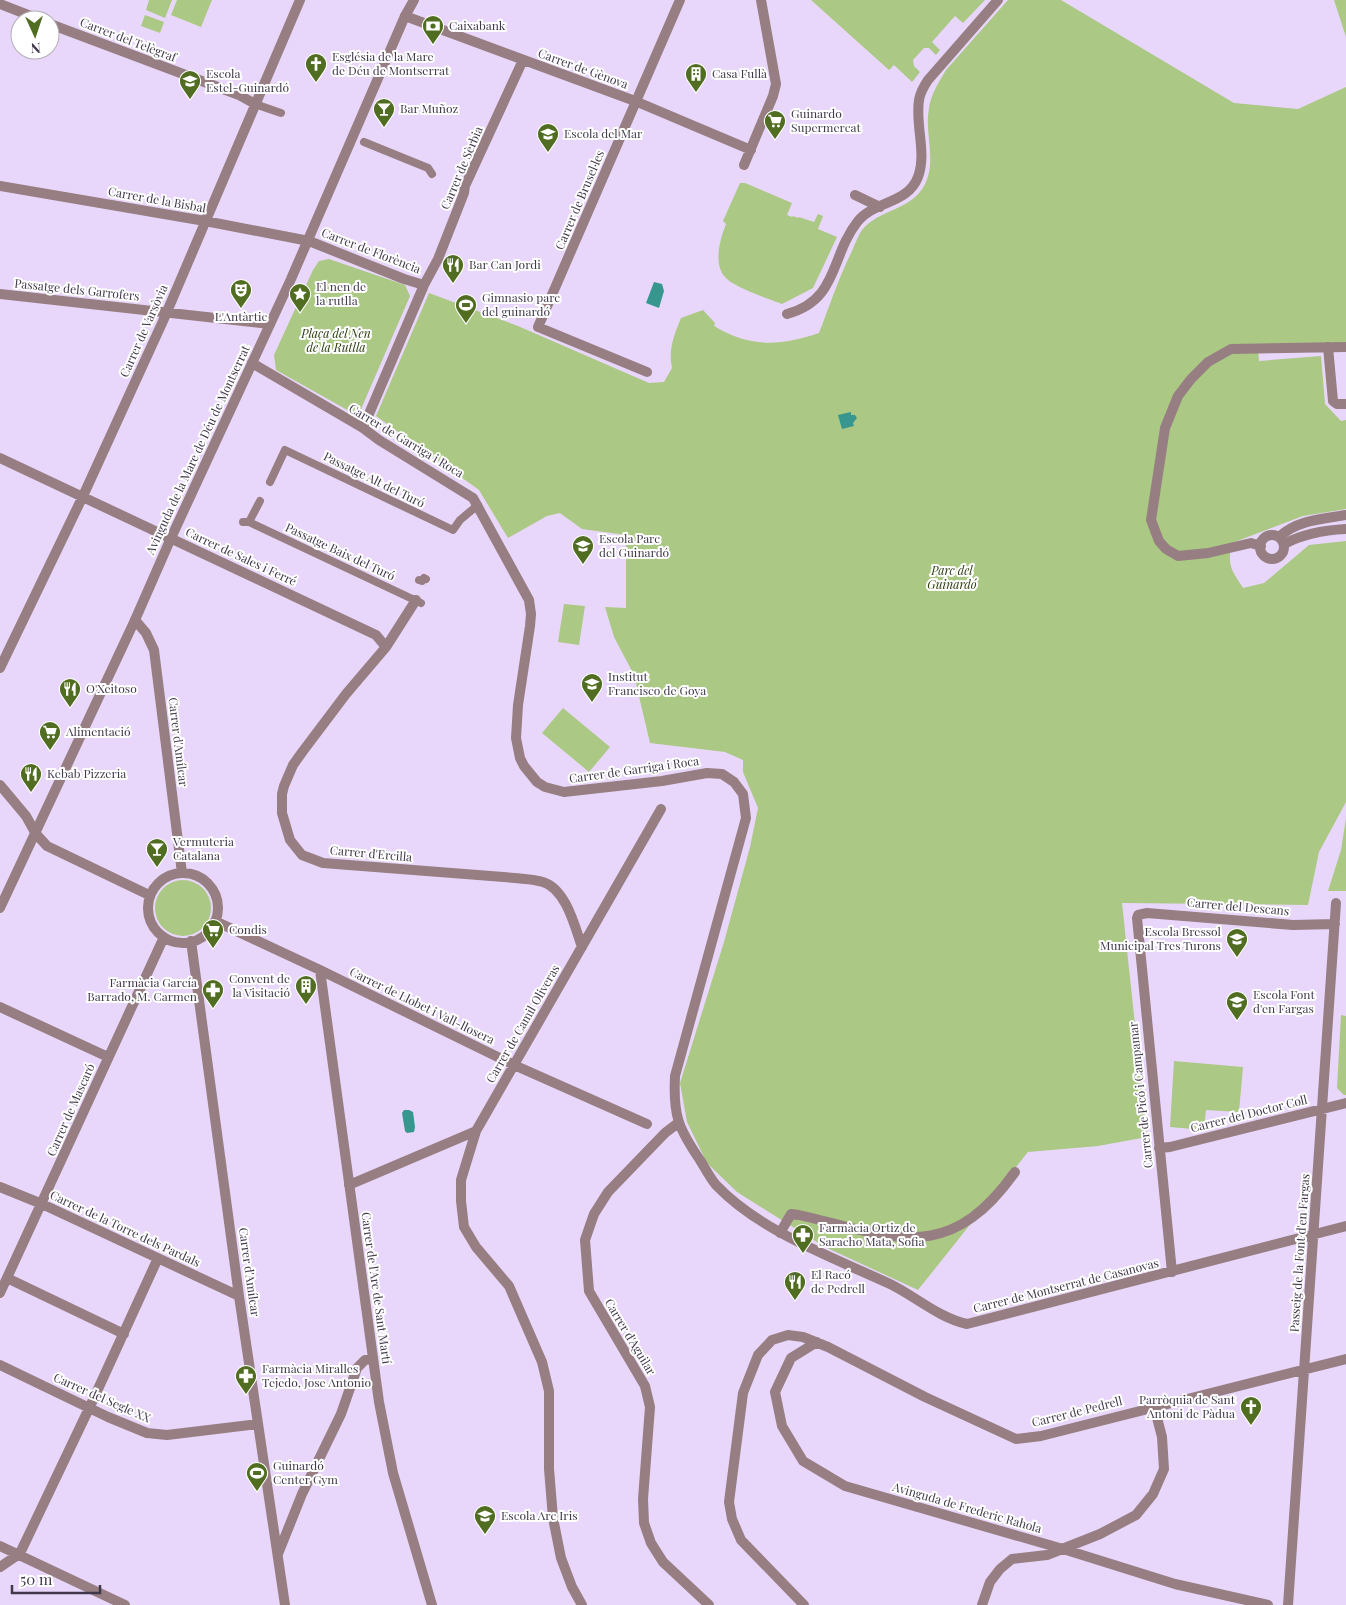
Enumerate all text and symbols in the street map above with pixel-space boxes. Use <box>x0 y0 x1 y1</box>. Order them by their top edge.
north arrow <box>10 10 60 60</box>
street label: Carrer del Telègraf <box>78 13 180 65</box>
bank icon: Caixabank <box>421 14 445 45</box>
place label: Caixabank <box>449 17 506 33</box>
text: N <box>30 39 41 58</box>
street label: Carrer de Gènova <box>536 44 631 92</box>
place label: Església de la Mare de Déu de Montserrat <box>332 48 450 78</box>
church icon: Església de la Mare de Déu de Montserrat <box>304 52 328 83</box>
building icon: Casa Fullà <box>684 62 708 93</box>
place label: Escola Estel-Guinardó <box>206 65 290 95</box>
place label: Casa Fullà <box>712 65 767 81</box>
school or university icon: Escola Estel-Guinardó <box>178 69 202 100</box>
bar icon: Bar Muñoz <box>372 97 396 128</box>
place label: Bar Muñoz <box>400 100 459 116</box>
place label: Guinardo Supermercat <box>791 105 861 135</box>
supermarket icon: Guinardo Supermercat <box>763 109 787 140</box>
school or university icon: Escola del Mar <box>536 122 560 153</box>
street label: Carrer de Sèrbia <box>436 124 486 212</box>
place label: Escola del Mar <box>564 125 643 141</box>
street label: Carrer de Brusel·les <box>551 147 607 252</box>
street label: Carrer de la Bisbal <box>107 183 208 216</box>
street label: Carrer de Florència <box>319 224 423 276</box>
restaurant icon: Bar Can Jordi <box>441 253 465 284</box>
place label: Bar Can Jordi <box>469 256 541 272</box>
street label: Passatge dels Garrofers <box>14 274 140 304</box>
theatre icon: L'Antàrtic <box>229 278 253 309</box>
place label: El nen de la rutlla <box>316 278 366 308</box>
street label: Carrer de Varsòvia <box>115 282 171 379</box>
place icon: El nen de la rutlla <box>288 282 312 313</box>
place label: Gimnasio parc del guinardó <box>482 289 560 319</box>
sports icon: Gimnasio parc del guinardó <box>454 293 478 324</box>
place label: L'Antàrtic <box>215 308 267 324</box>
park label: Plaça del Nen de la Rutlla <box>300 325 371 355</box>
street label: Avinguda de la Mare de Déu de Montserrat <box>141 342 253 558</box>
street label: Carrer de Garriga i Roca <box>346 400 467 481</box>
street label: Passatge Alt del Turó <box>321 448 428 511</box>
street label: Passatge Baix del Turó <box>283 519 398 584</box>
street label: Carrer de Sales i Ferré <box>183 523 299 589</box>
place label: Escola Parc del Guinardó <box>599 530 670 560</box>
school or university icon: Escola Parc del Guinardó <box>571 534 595 565</box>
park label: Parc del Guinardó <box>927 562 978 592</box>
place label: Institut Francisco de Goya <box>608 668 706 698</box>
school or university icon: Institut Francisco de Goya <box>580 672 604 703</box>
restaurant icon: O'Xeitoso <box>58 677 82 708</box>
place label: O'Xeitoso <box>86 680 137 696</box>
street label: Carrer d'Amílcar <box>166 696 192 788</box>
supermarket icon: Alimentació <box>38 720 62 751</box>
place label: Alimentació <box>65 723 131 739</box>
street label: Carrer de Garriga i Roca <box>568 752 700 786</box>
restaurant icon: Kebab Pizzeria <box>19 762 43 793</box>
place label: Kebab Pizzeria <box>47 765 126 781</box>
place label: Vermuteria Catalana <box>172 833 234 863</box>
bar icon: Vermuteria Catalana <box>145 837 169 868</box>
street label: Carrer d'Ercilla <box>329 841 413 865</box>
street label: Carrer del Descans <box>1186 894 1290 918</box>
supermarket icon: Condis <box>201 918 225 949</box>
place label: Condis <box>229 921 267 937</box>
place label: Escola Bressol Municipal Tres Turons <box>1100 923 1222 953</box>
school or university icon: Escola Bressol Municipal Tres Turons <box>1225 927 1249 958</box>
street label: Carrer de Camil Oliveras <box>482 962 563 1085</box>
street label: Carrer de Llobet i Vall-llosera <box>347 963 498 1047</box>
place label: Convent de la Visitació <box>229 970 290 1000</box>
place label: Farmàcia García Barrado, M. Carmen <box>87 974 197 1004</box>
building icon: Convent de la Visitació <box>294 974 318 1005</box>
pharmacy icon: Farmàcia García Barrado, M. Carmen <box>201 978 225 1009</box>
place label: Escola Font d'en Fargas <box>1253 986 1315 1016</box>
school or university icon: Escola Font d'en Fargas <box>1225 990 1249 1021</box>
street label: Carrer de Picó i Campamar <box>1124 1020 1156 1169</box>
street label: Carrer de Mascaró <box>42 1060 98 1159</box>
street label: Carrer del Doctor Coll <box>1189 1091 1309 1135</box>
street label: Passeig de la Font d'en Fargas <box>1285 1173 1313 1333</box>
street label: Carrer de la Torre dels Pardals <box>48 1186 203 1270</box>
street label: Carrer de l'Arc de Sant Martí <box>358 1211 396 1365</box>
place label: Farmàcia Ortiz de Saracho Mata, Sofia <box>819 1219 924 1249</box>
pharmacy icon: Farmàcia Ortiz de Saracho Mata, Sofia <box>791 1223 815 1254</box>
street label: Carrer d'Amílcar <box>236 1226 264 1318</box>
street label: Carrer de Montserrat de Casanovas <box>971 1254 1160 1316</box>
place label: El Racó de Pedrell <box>811 1266 866 1296</box>
restaurant icon: El Racó de Pedrell <box>783 1270 807 1301</box>
street label: Carrer d'Aguilar <box>602 1295 660 1378</box>
place label: Farmàcia Miralles Tejedo, Jose Antonio <box>262 1360 371 1390</box>
pharmacy icon: Farmàcia Miralles Tejedo, Jose Antonio <box>234 1364 258 1395</box>
street label: Carrer del Segle XX <box>51 1369 154 1426</box>
place label: Parròquia de Sant Antoni de Pàdua <box>1139 1391 1236 1421</box>
street label: Carrer de Pedrell <box>1030 1392 1124 1430</box>
church icon: Parròquia de Sant Antoni de Pàdua <box>1239 1395 1263 1426</box>
place label: Guinardó Center Gym <box>273 1457 338 1487</box>
sports icon: Guinardó Center Gym <box>245 1461 269 1492</box>
street label: Avinguda de Frederic Rahola <box>890 1478 1044 1536</box>
school or university icon: Escola Arc Iris <box>473 1504 497 1535</box>
place label: Escola Arc Iris <box>501 1507 578 1523</box>
scale bar <box>12 1562 100 1594</box>
text: 50 m <box>20 1569 53 1589</box>

